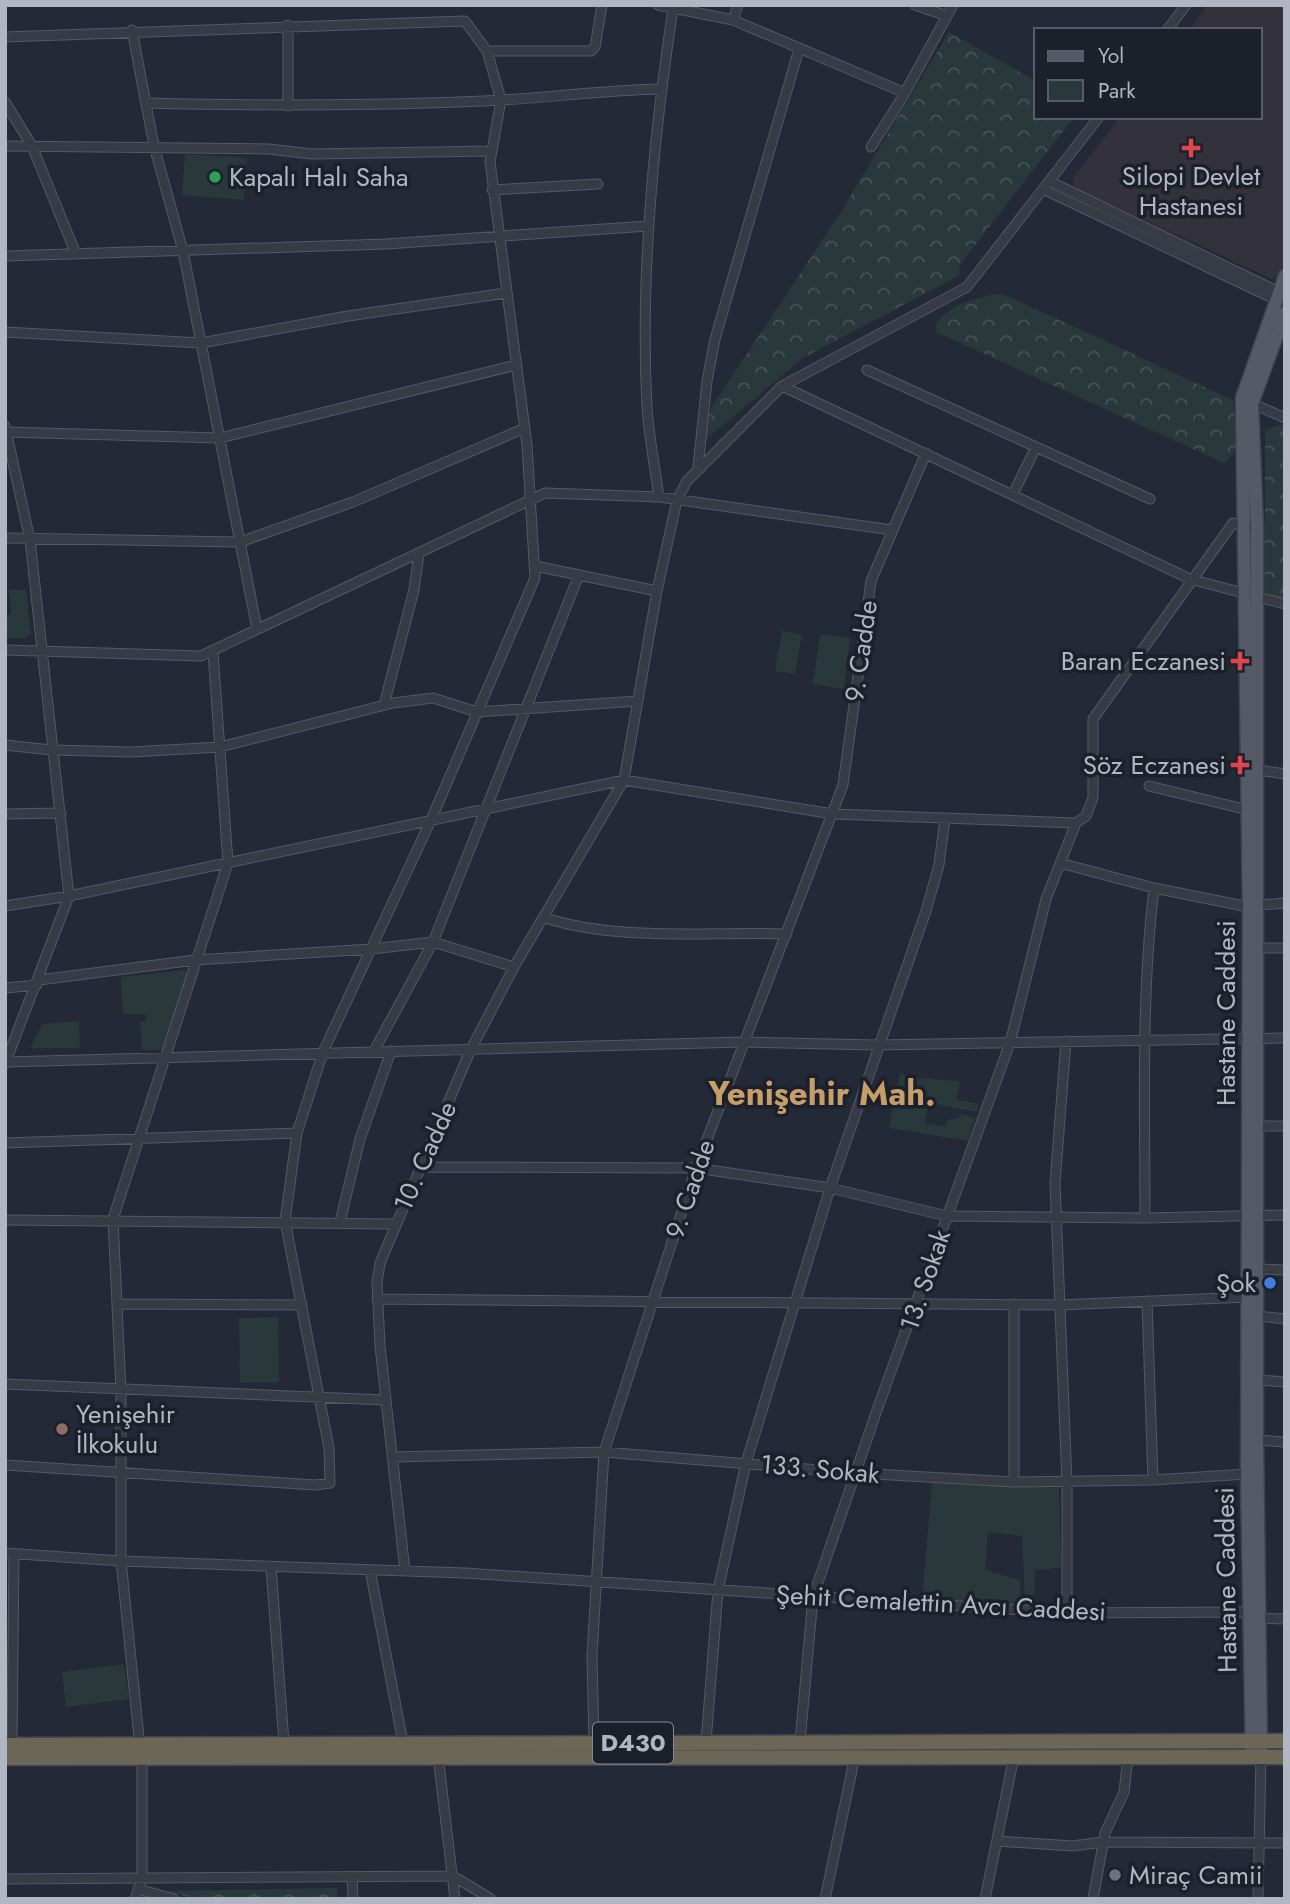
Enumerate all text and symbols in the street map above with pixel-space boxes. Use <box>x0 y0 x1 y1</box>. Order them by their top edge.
legend <box>1034 28 1262 119</box>
text: Yol <box>1098 41 1124 71</box>
text: Park <box>1098 76 1136 106</box>
marker: Silopi Devlet Hastanesi <box>1181 138 1201 158</box>
place label: Silopi Devlet Hastanesi <box>1122 157 1261 225</box>
place label: Kapalı Halı Saha <box>229 158 409 196</box>
marker: Kapalı Halı Saha <box>207 169 223 185</box>
street label: 9. Cadde <box>835 598 887 704</box>
place label: Baran Eczanesi <box>1061 642 1226 680</box>
marker: Baran Eczanesi <box>1232 653 1248 669</box>
place label: Söz Eczanesi <box>1083 746 1226 784</box>
marker: Söz Eczanesi <box>1232 757 1248 773</box>
street label: Hastane Caddesi <box>1207 920 1245 1106</box>
district label: Yenişehir Mah. <box>707 1070 936 1117</box>
street label: 10. Cadde <box>384 1095 466 1217</box>
street label: 9. Cadde <box>655 1135 725 1243</box>
street label: 13. Sokak <box>890 1224 960 1336</box>
place label: Şok <box>1216 1264 1257 1302</box>
marker: Şok <box>1262 1275 1278 1291</box>
place label: Yenişehir İlkokulu <box>76 1395 175 1463</box>
marker: Yenişehir İlkokulu <box>54 1421 70 1437</box>
street label: 133. Sokak <box>759 1445 882 1493</box>
street label: Hastane Caddesi <box>1205 1487 1247 1673</box>
street label: Şehit Cemalettin Avcı Caddesi <box>775 1575 1107 1631</box>
road number: D430 <box>593 1722 673 1764</box>
place label: Miraç Camii <box>1129 1856 1263 1894</box>
marker: Miraç Camii <box>1107 1867 1123 1883</box>

